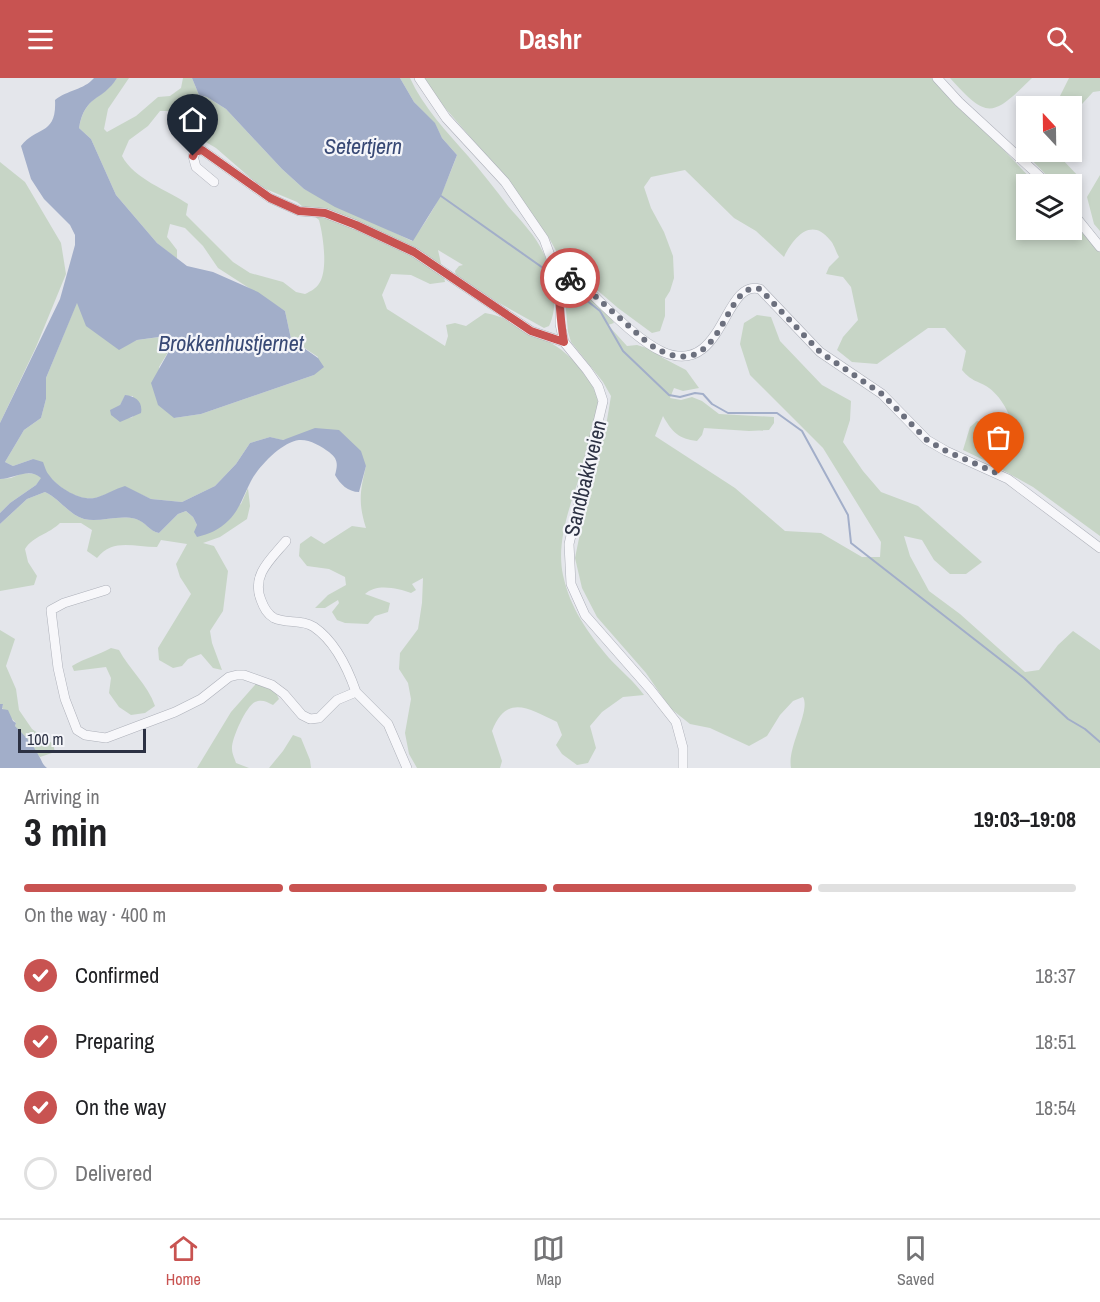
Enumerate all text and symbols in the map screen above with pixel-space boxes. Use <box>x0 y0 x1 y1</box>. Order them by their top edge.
text: Dashr <box>519 21 581 57</box>
icon: menu <box>24 23 57 56</box>
icon: search <box>1043 23 1076 56</box>
pin <box>167 94 218 156</box>
north arrow <box>1016 96 1082 162</box>
map controls <box>1016 96 1082 240</box>
icon: home <box>176 103 209 136</box>
water label: Setertjern <box>324 131 402 161</box>
button: layers <box>1016 174 1082 240</box>
courier <box>540 248 600 308</box>
icon: bike <box>554 262 587 295</box>
water label: Brokkenhustjernet <box>158 328 305 358</box>
pin <box>973 412 1024 474</box>
street label: Sandbakkveien <box>557 417 613 539</box>
icon: bag <box>982 421 1015 454</box>
scale bar <box>18 726 146 754</box>
text: 100 m <box>27 728 63 750</box>
text: Arriving in <box>24 783 100 810</box>
text: 19:03–19:08 <box>974 804 1076 834</box>
text: 3 min <box>24 806 108 858</box>
text: On the way · 400 m <box>24 901 166 928</box>
icon: check <box>24 959 57 992</box>
text: Confirmed <box>75 960 159 990</box>
text: 18:37 <box>1035 962 1076 989</box>
icon: check <box>24 1025 57 1058</box>
text: Preparing <box>75 1026 154 1056</box>
text: 18:51 <box>1035 1028 1076 1055</box>
icon: check <box>24 1091 57 1124</box>
text: On the way <box>75 1092 166 1122</box>
text: 18:54 <box>1035 1094 1076 1121</box>
text: Delivered <box>75 1158 152 1188</box>
tab: Home <box>166 1232 201 1290</box>
tab: Map <box>532 1232 565 1290</box>
tab: Saved <box>897 1232 934 1290</box>

